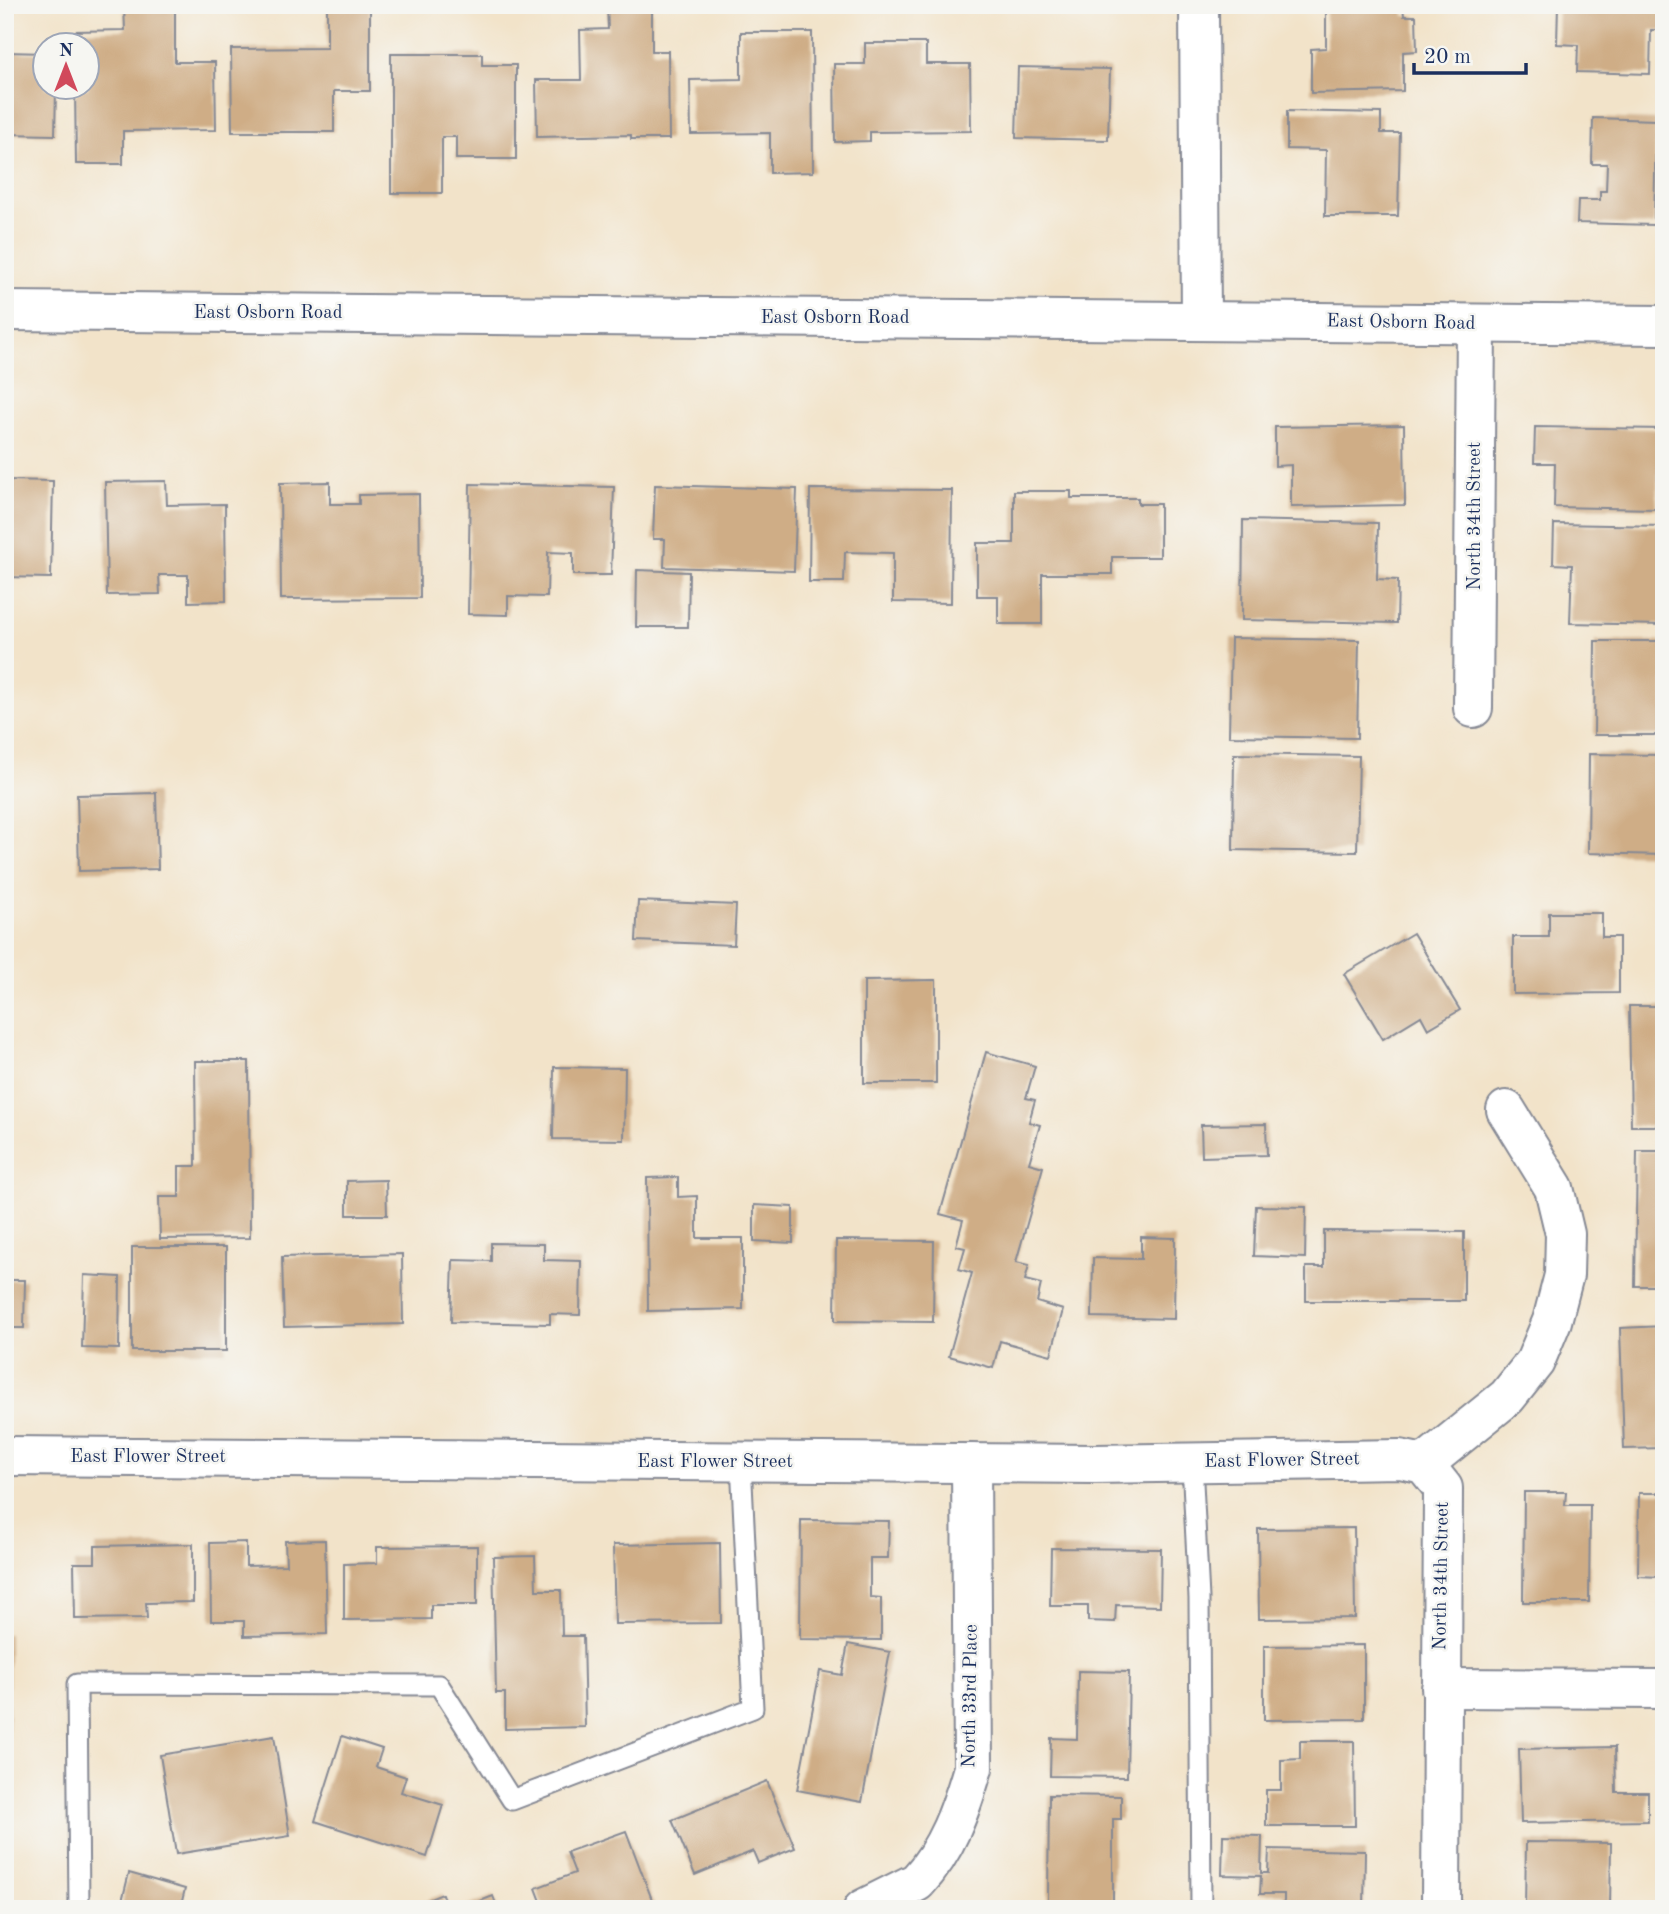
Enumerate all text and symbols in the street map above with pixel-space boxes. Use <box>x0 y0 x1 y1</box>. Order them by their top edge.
north arrow <box>32 32 102 102</box>
scale bar <box>1414 32 1526 76</box>
text: N <box>59 42 74 61</box>
text: 20 m <box>1424 47 1471 68</box>
street label: East Osborn Road <box>193 304 343 323</box>
street label: East Osborn Road <box>760 309 910 328</box>
street label: East Osborn Road <box>1326 312 1476 334</box>
street label: North 34th Street <box>1466 442 1485 590</box>
street label: East Flower Street <box>70 1448 226 1467</box>
street label: East Flower Street <box>1204 1450 1360 1472</box>
street label: East Flower Street <box>637 1453 793 1472</box>
street label: North 34th Street <box>1431 1501 1453 1651</box>
street label: North 33rd Place <box>960 1624 982 1768</box>

